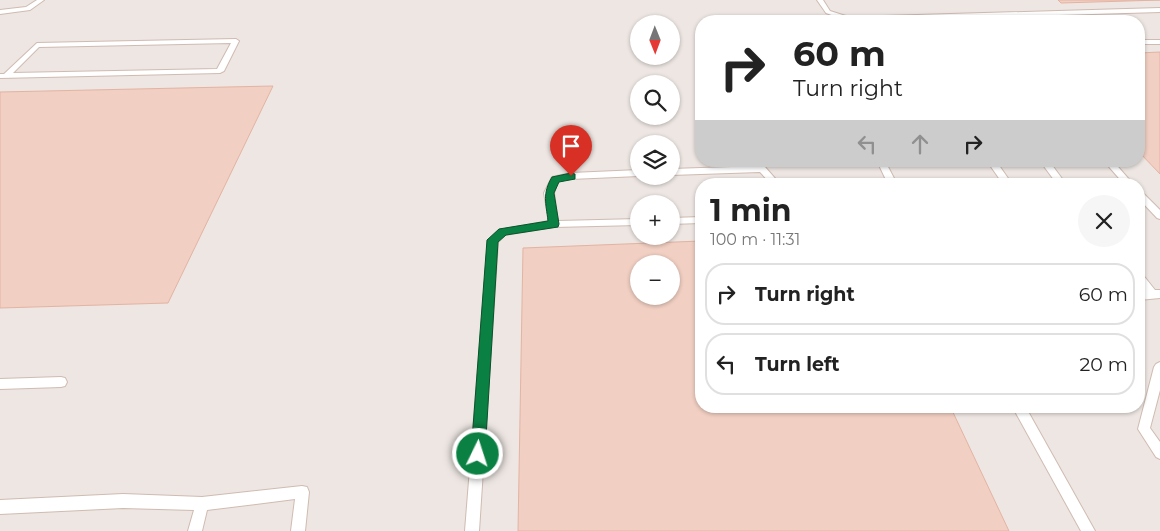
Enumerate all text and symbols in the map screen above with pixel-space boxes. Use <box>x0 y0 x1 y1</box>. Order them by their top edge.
north arrow <box>630 15 680 65</box>
map controls <box>630 15 680 305</box>
text: 60 m <box>793 32 886 75</box>
icon: right <box>710 35 775 100</box>
button: search <box>630 75 680 125</box>
text: Turn right <box>793 75 903 102</box>
pin <box>550 125 592 176</box>
icon: left <box>853 130 881 158</box>
icon: ahead <box>906 130 934 158</box>
icon: right <box>959 130 987 158</box>
icon: arrive <box>557 132 585 160</box>
button: layers <box>630 135 680 185</box>
text: 1 min <box>710 192 791 229</box>
button: + <box>630 195 680 245</box>
button: close <box>1078 195 1130 247</box>
text: 100 m · 11:31 <box>710 230 800 249</box>
button: − <box>630 255 680 305</box>
icon: right <box>712 280 740 308</box>
text: Turn right <box>755 283 855 306</box>
text: 60 m <box>1079 283 1128 306</box>
icon: left <box>712 350 740 378</box>
text: Turn left <box>755 353 840 376</box>
text: 20 m <box>1080 353 1128 376</box>
position arrow <box>451 427 503 479</box>

